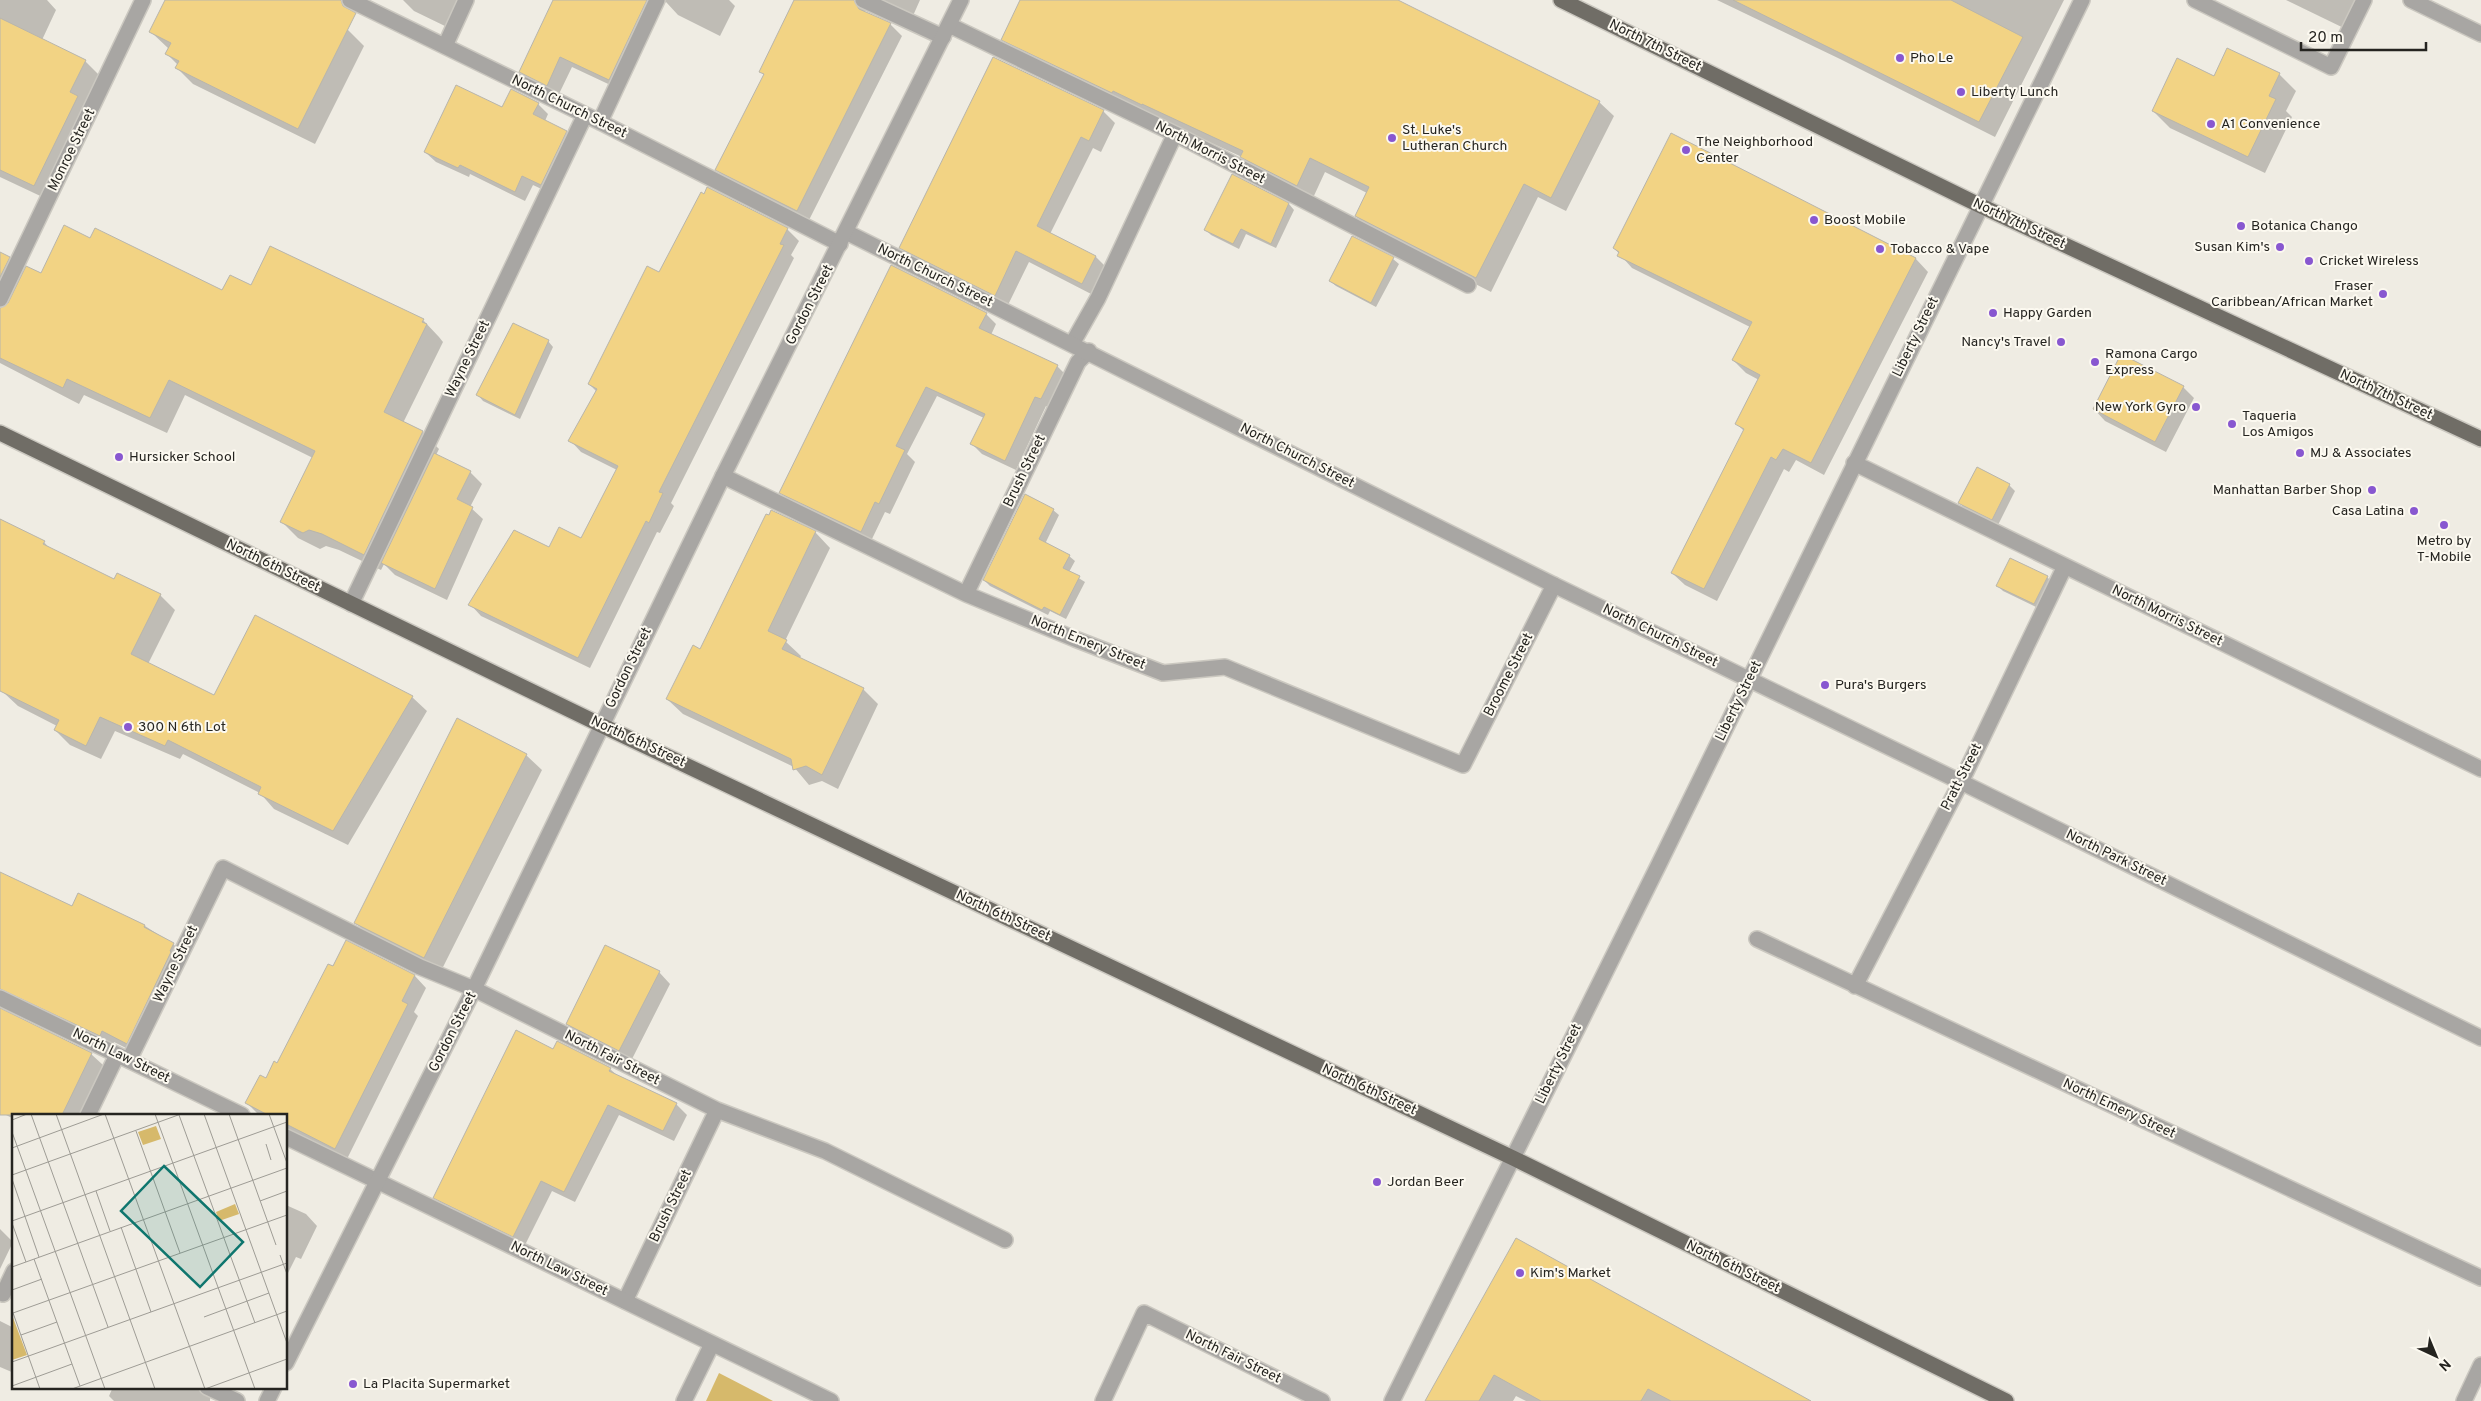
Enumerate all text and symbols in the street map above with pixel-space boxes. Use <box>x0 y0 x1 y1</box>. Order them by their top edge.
street label: North 7th Street <box>1606 16 1704 76</box>
scale bar <box>2301 20 2426 52</box>
text: 20 m <box>2308 29 2343 48</box>
place label: Pho Le <box>1910 50 1953 67</box>
marker: Pho Le <box>1894 52 1906 64</box>
street label: North Church Street <box>509 72 629 142</box>
place label: Liberty Lunch <box>1971 84 2058 101</box>
marker: Liberty Lunch <box>1955 86 1967 98</box>
street label: Monroe Street <box>45 106 99 194</box>
place label: A1 Convenience <box>2221 116 2320 133</box>
street label: North Morris Street <box>1152 118 1268 188</box>
marker: A1 Convenience <box>2205 118 2217 130</box>
place label: St. Luke's Lutheran Church <box>1402 122 1507 155</box>
marker: St. Luke's Lutheran Church <box>1386 132 1398 144</box>
place label: The Neighborhood Center <box>1696 134 1813 167</box>
marker: The Neighborhood Center <box>1680 144 1692 156</box>
street label: North 7th Street <box>1970 195 2068 253</box>
place label: Boost Mobile <box>1824 212 1906 229</box>
marker: Boost Mobile <box>1808 214 1820 226</box>
place label: Botanica Chango <box>2251 218 2358 235</box>
marker: Botanica Chango <box>2235 220 2247 232</box>
place label: Susan Kim's <box>2194 239 2270 256</box>
street label: North Church Street <box>875 241 995 311</box>
place label: Tobacco & Vape <box>1890 241 1989 258</box>
marker: Susan Kim's <box>2274 241 2286 253</box>
marker: Tobacco & Vape <box>1874 243 1886 255</box>
place label: Cricket Wireless <box>2319 253 2419 270</box>
marker: Cricket Wireless <box>2303 255 2315 267</box>
street label: Gordon Street <box>782 262 838 348</box>
place label: Fraser Caribbean/African Market <box>2211 278 2374 311</box>
marker: Fraser Caribbean/African Market <box>2377 288 2389 300</box>
street label: Liberty Street <box>1889 294 1943 380</box>
place label: Happy Garden <box>2003 305 2092 322</box>
marker: Happy Garden <box>1987 307 1999 319</box>
street label: Wayne Street <box>442 318 494 400</box>
place label: Nancy's Travel <box>1961 334 2051 351</box>
marker: Nancy's Travel <box>2055 336 2067 348</box>
place label: Ramona Cargo Express <box>2105 346 2198 379</box>
marker: Ramona Cargo Express <box>2089 356 2101 368</box>
street label: North 7th Street <box>2337 366 2435 424</box>
place label: New York Gyro <box>2095 399 2186 416</box>
marker: New York Gyro <box>2190 401 2202 413</box>
place label: Taqueria Los Amigos <box>2242 408 2314 441</box>
marker: Taqueria Los Amigos <box>2226 418 2238 430</box>
street label: North Church Street <box>1237 420 1357 492</box>
street label: Brush Street <box>1000 432 1050 510</box>
place label: MJ & Associates <box>2310 445 2412 462</box>
marker: MJ & Associates <box>2294 447 2306 459</box>
place label: Hursicker School <box>129 449 235 466</box>
marker: Hursicker School <box>113 451 125 463</box>
place label: Manhattan Barber Shop <box>2213 482 2362 499</box>
marker: Manhattan Barber Shop <box>2366 484 2378 496</box>
place label: Casa Latina <box>2332 503 2404 520</box>
marker: Casa Latina <box>2408 505 2420 517</box>
marker: Metro by T-Mobile <box>2438 519 2450 531</box>
place label: Metro by T-Mobile <box>2417 533 2471 566</box>
street label: North 6th Street <box>223 536 323 596</box>
street label: North Morris Street <box>2109 582 2225 650</box>
street label: North Church Street <box>1600 601 1720 671</box>
street label: North Emery Street <box>1028 612 1148 674</box>
street label: Gordon Street <box>602 625 656 711</box>
street label: Broome Street <box>1481 630 1537 720</box>
street label: Liberty Street <box>1712 658 1766 744</box>
place label: Pura's Burgers <box>1835 677 1927 694</box>
marker: Pura's Burgers <box>1819 679 1831 691</box>
street label: North 6th Street <box>588 713 688 771</box>
place label: 300 N 6th Lot <box>138 719 226 736</box>
marker: 300 N 6th Lot <box>122 721 134 733</box>
street label: Pratt Street <box>1938 740 1986 814</box>
street label: North Park Street <box>2063 826 2169 890</box>
street label: North 6th Street <box>953 887 1053 945</box>
street label: Wayne Street <box>150 923 202 1005</box>
street label: Gordon Street <box>425 989 481 1075</box>
street label: Liberty Street <box>1532 1021 1586 1107</box>
street label: North Law Street <box>69 1025 173 1087</box>
street label: North Fair Street <box>562 1027 662 1089</box>
street label: North 6th Street <box>1319 1061 1419 1119</box>
street label: North Emery Street <box>2060 1075 2178 1143</box>
inset map <box>12 1114 288 1388</box>
street label: Brush Street <box>646 1167 696 1245</box>
place label: Jordan Beer <box>1387 1174 1465 1191</box>
marker: Jordan Beer <box>1371 1176 1383 1188</box>
street label: North 6th Street <box>1683 1237 1783 1297</box>
street label: North Law Street <box>507 1238 611 1300</box>
place label: Kim's Market <box>1530 1265 1611 1282</box>
marker: Kim's Market <box>1514 1267 1526 1279</box>
street label: North Fair Street <box>1182 1326 1284 1388</box>
north arrow <box>2411 1331 2461 1381</box>
text: N <box>2434 1355 2454 1374</box>
place label: La Placita Supermarket <box>363 1376 510 1393</box>
marker: La Placita Supermarket <box>347 1378 359 1390</box>

